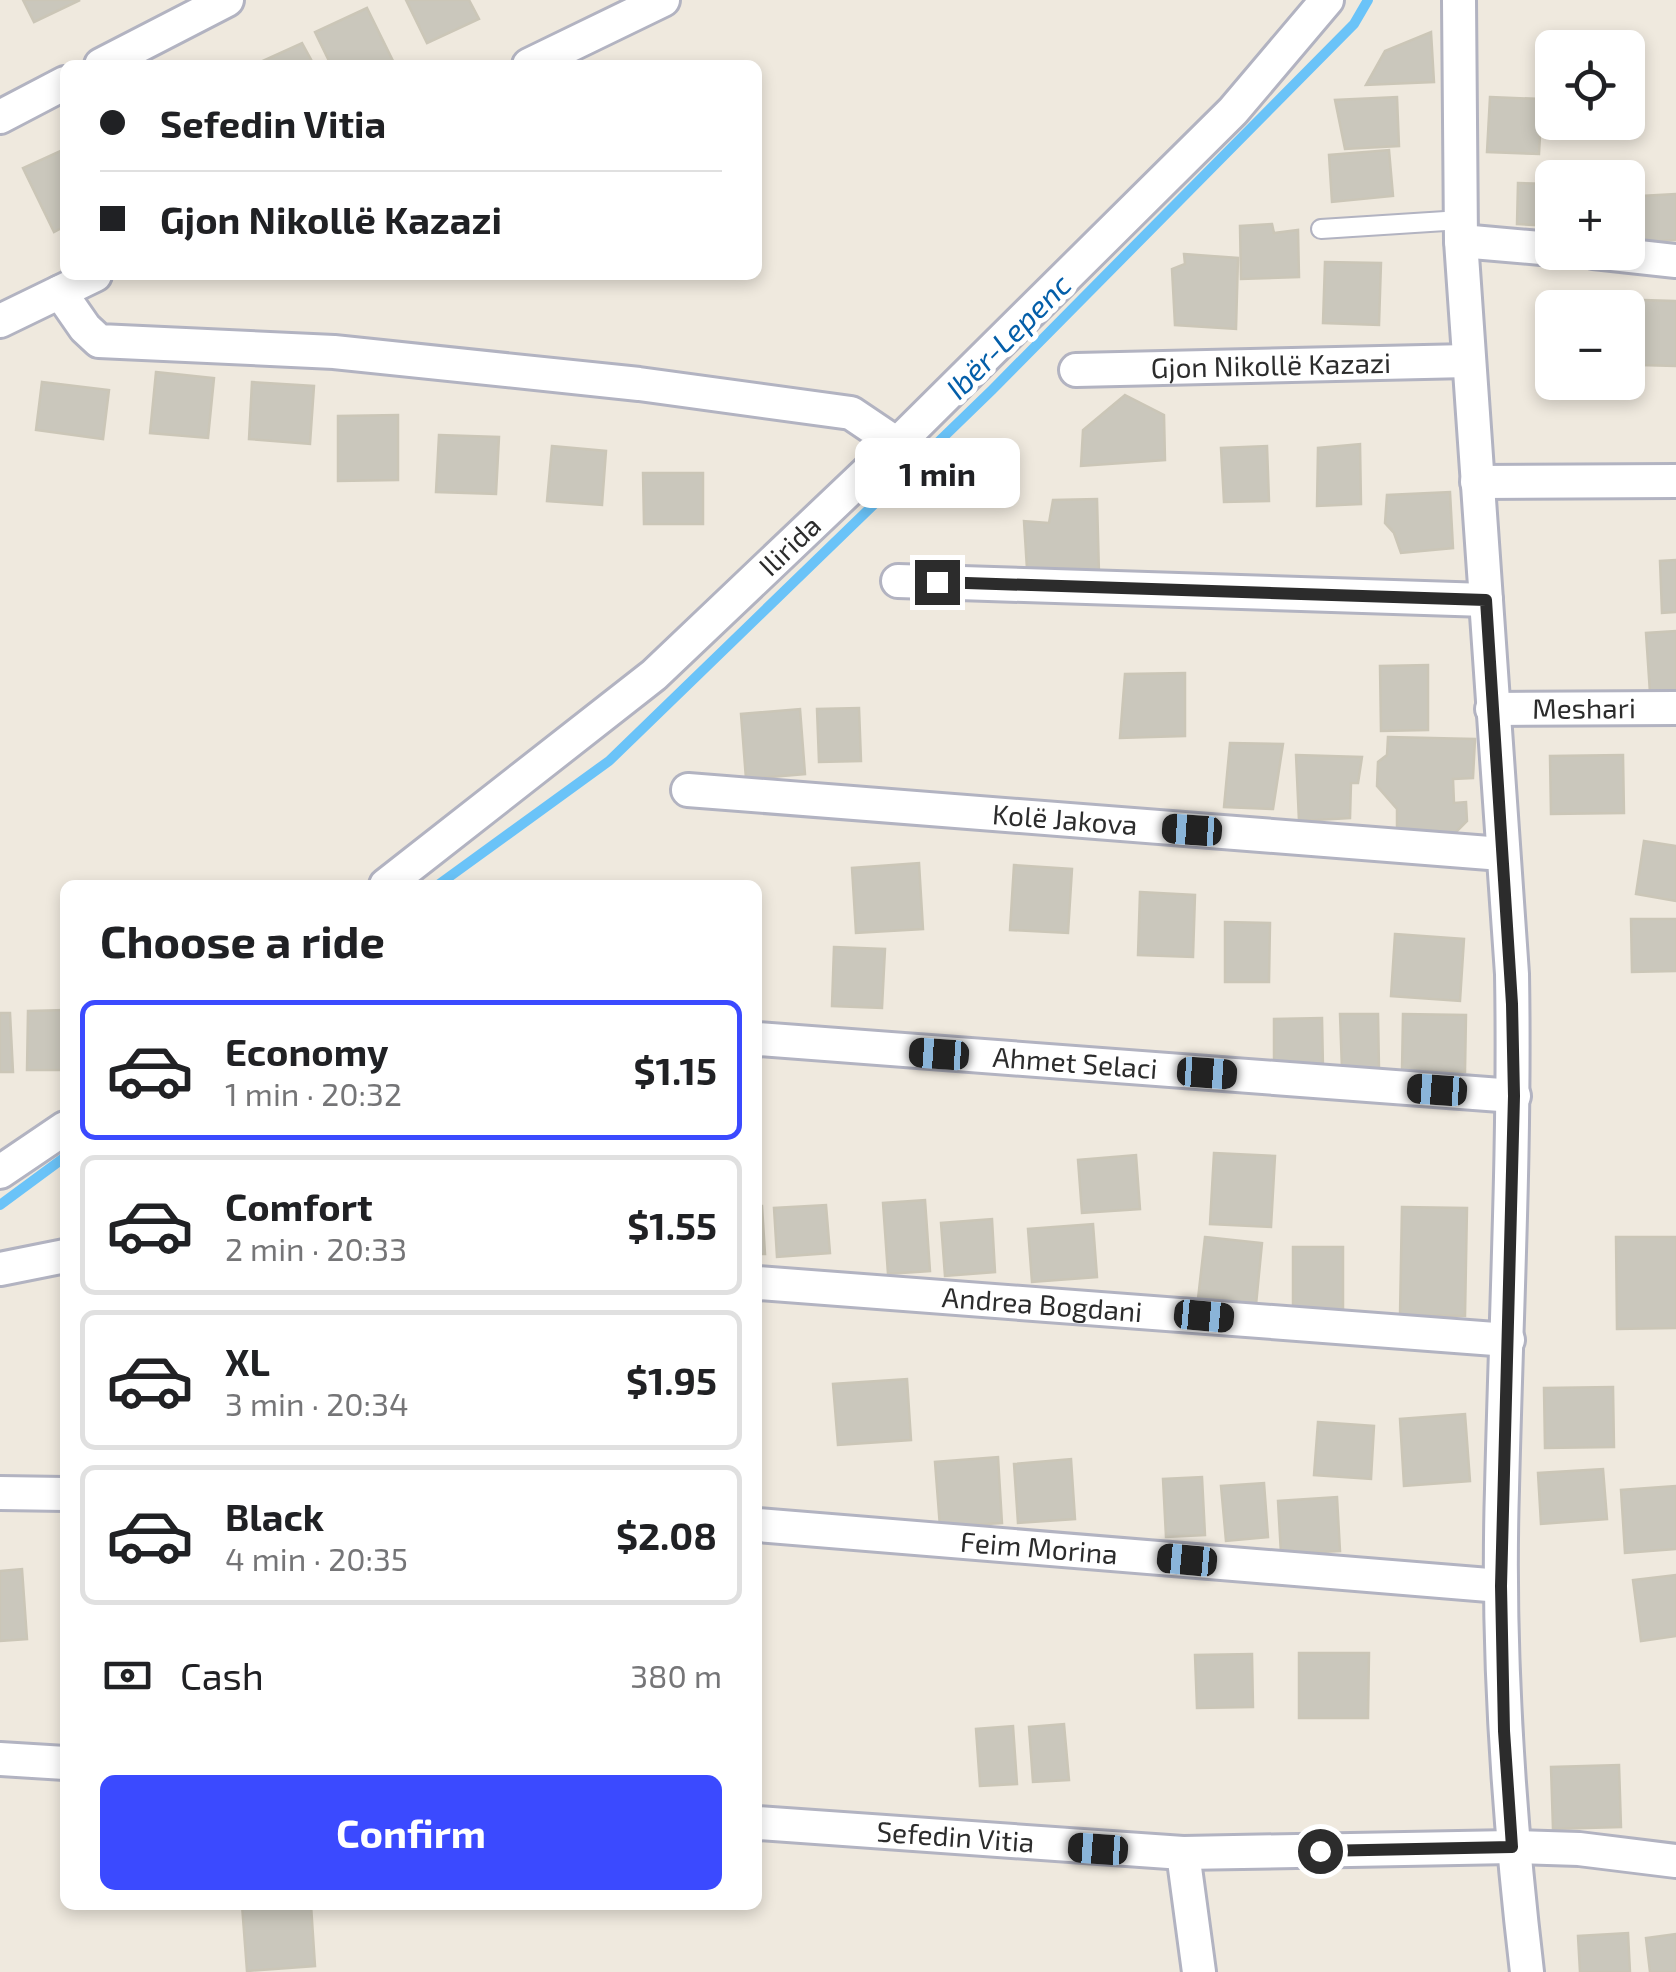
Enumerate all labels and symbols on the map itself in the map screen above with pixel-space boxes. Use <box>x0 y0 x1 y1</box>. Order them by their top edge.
water label: Ibër-Lepenc <box>938 266 1077 405</box>
street label: Gjon Nikollë Kazazi <box>1150 345 1391 384</box>
callout: 1 min <box>854 437 1020 507</box>
street label: Ilirida <box>751 508 827 582</box>
route end <box>915 560 960 605</box>
street label: Meshari <box>1532 690 1636 725</box>
street label: Kolë Jakova <box>991 796 1139 841</box>
car <box>1161 813 1223 847</box>
car <box>908 1037 970 1071</box>
street label: Ahmet Selaci <box>991 1039 1159 1085</box>
car <box>1176 1056 1238 1090</box>
car <box>1406 1073 1468 1107</box>
street label: Andrea Bogdani <box>941 1279 1144 1328</box>
car <box>1173 1298 1235 1334</box>
street label: Feim Morina <box>959 1524 1119 1570</box>
car <box>1156 1542 1218 1578</box>
street label: Sefedin Vitia <box>876 1813 1036 1858</box>
route start <box>1298 1829 1343 1874</box>
car <box>1067 1832 1129 1866</box>

